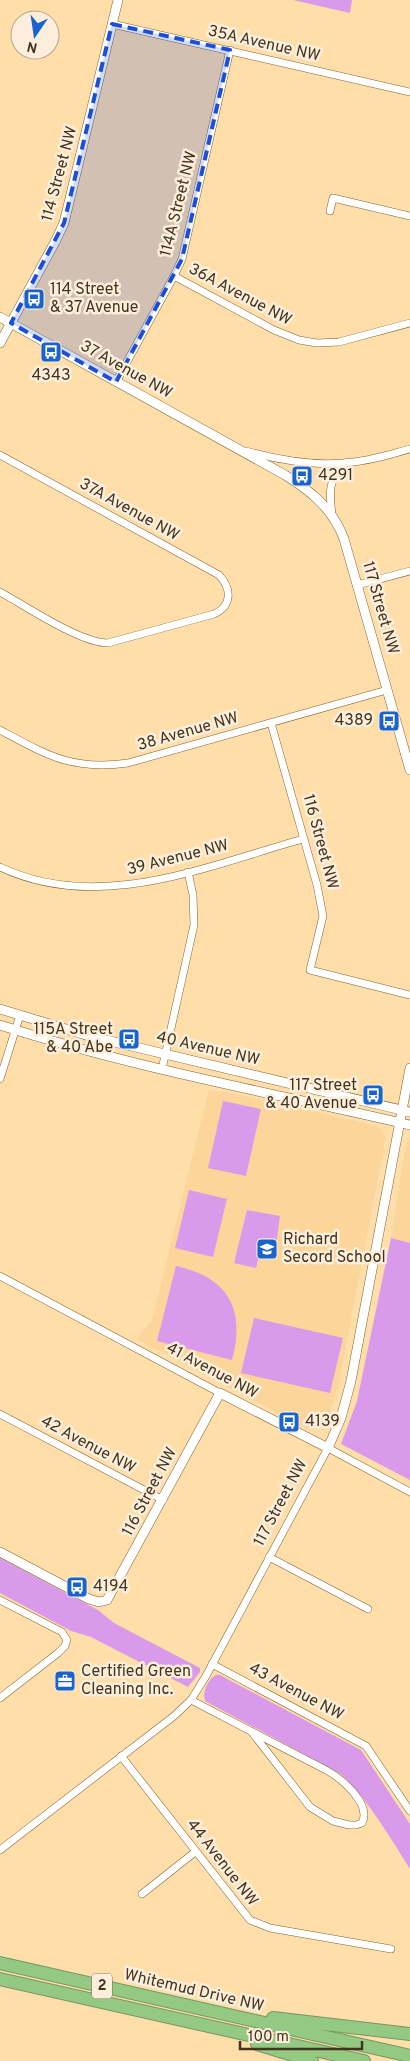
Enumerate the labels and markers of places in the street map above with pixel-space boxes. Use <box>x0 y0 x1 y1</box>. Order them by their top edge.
place label: 114 Street & 37 Avenue <box>50 280 138 318</box>
bus stop icon: 114 Street & 37 Avenue <box>22 287 46 311</box>
bus stop icon: 4343 <box>39 340 63 364</box>
place label: 4343 <box>31 366 71 386</box>
bus stop icon: 4291 <box>290 464 314 488</box>
place label: 4291 <box>318 466 353 486</box>
bus stop icon: 4389 <box>377 709 401 733</box>
place label: 4389 <box>334 711 373 731</box>
place label: 115A Street & 40 Abe <box>33 1020 113 1058</box>
bus stop icon: 115A Street & 40 Abe <box>117 1027 141 1051</box>
place label: 117 Street & 40 Avenue <box>266 1076 357 1114</box>
bus stop icon: 117 Street & 40 Avenue <box>361 1083 385 1107</box>
place label: Richard Secord School <box>283 1230 386 1268</box>
school or university icon: Richard Secord School <box>255 1237 279 1261</box>
bus stop icon: 4139 <box>277 1410 301 1434</box>
place label: 4139 <box>305 1412 340 1432</box>
bus stop icon: 4194 <box>65 1575 89 1599</box>
place label: 4194 <box>93 1577 128 1597</box>
place label: Certified Green Cleaning Inc. <box>81 1662 191 1700</box>
office icon: Certified Green Cleaning Inc. <box>53 1669 77 1693</box>

